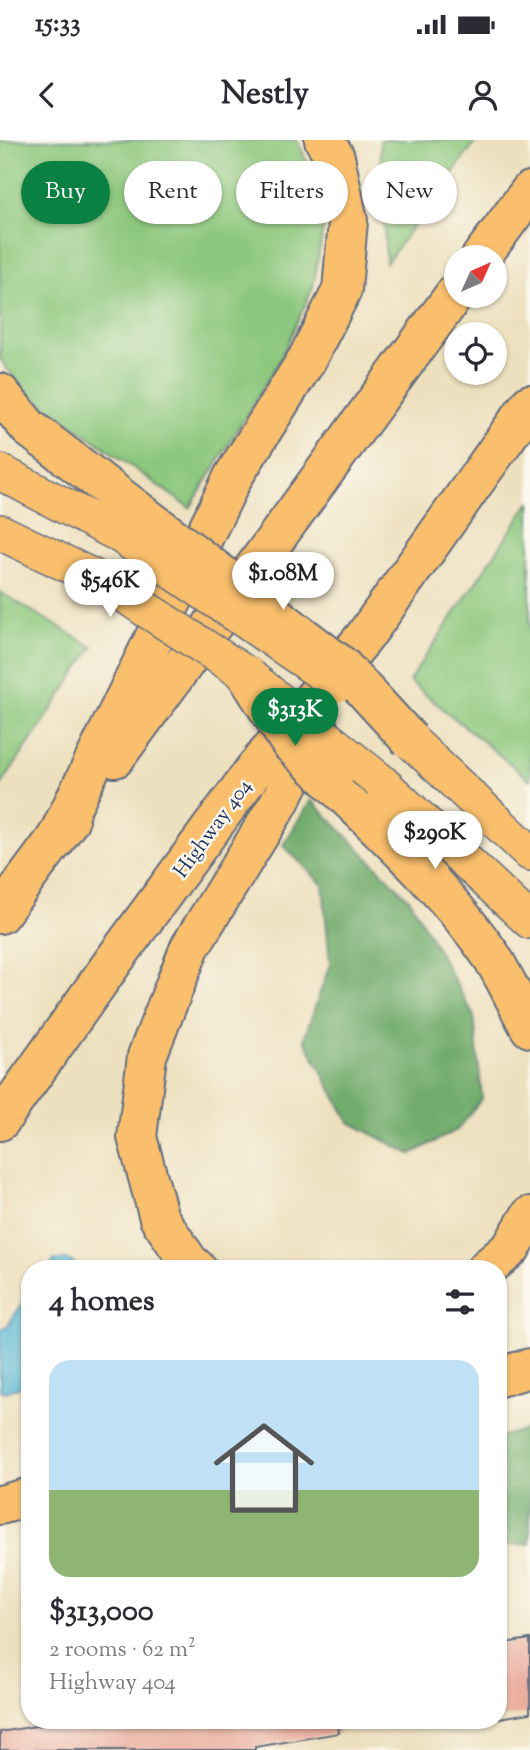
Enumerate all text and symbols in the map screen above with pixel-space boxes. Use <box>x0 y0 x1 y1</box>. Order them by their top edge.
text: 15:33 <box>35 6 81 43</box>
text: Nestly <box>221 72 309 118</box>
icon: back <box>28 76 66 114</box>
icon: person <box>464 76 502 114</box>
chip: Buy <box>21 161 110 224</box>
chip: Rent <box>124 161 222 224</box>
chip: Filters <box>236 161 348 224</box>
chip: New <box>362 161 457 224</box>
north arrow <box>444 245 508 308</box>
map controls <box>444 245 507 385</box>
button: locate <box>444 322 507 385</box>
pin: $1.08M <box>226 552 340 612</box>
text: $1.08M <box>248 558 318 591</box>
pin: $546K <box>61 560 159 619</box>
text: $546K <box>80 565 140 598</box>
pin: $313K <box>246 688 344 748</box>
text: $313K <box>267 694 323 727</box>
street label: Highway 404 <box>167 773 260 885</box>
pin: $290K <box>386 812 484 871</box>
text: $290K <box>403 817 467 850</box>
text: 4 homes <box>49 1281 155 1324</box>
icon: filters <box>441 1283 479 1321</box>
icon: home <box>201 1405 327 1531</box>
text: $313,000 <box>49 1591 154 1634</box>
text: 2 rooms · 62 m² <box>49 1634 196 1667</box>
text: Highway 404 <box>49 1667 176 1700</box>

